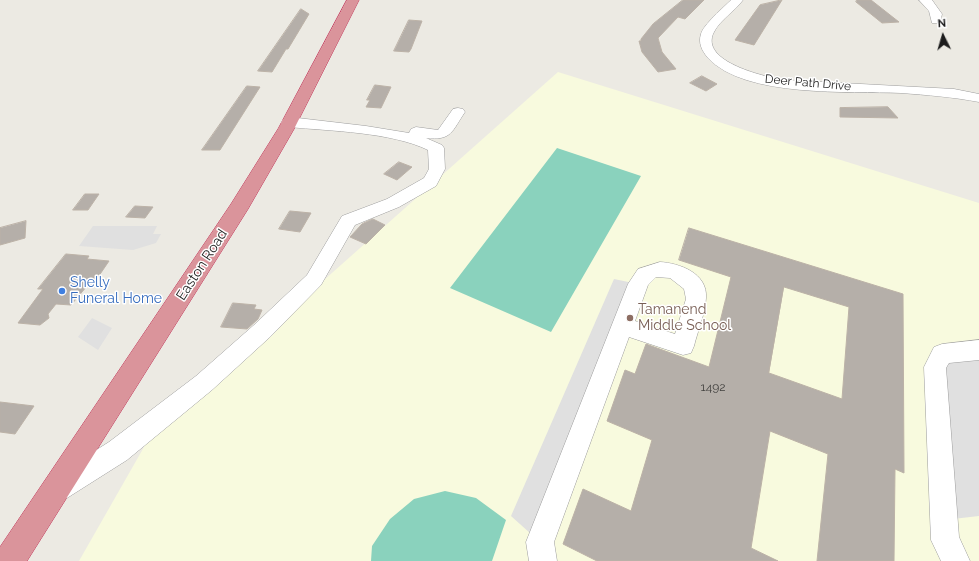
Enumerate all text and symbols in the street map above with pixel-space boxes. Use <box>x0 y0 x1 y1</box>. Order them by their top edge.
north arrow <box>923 16 963 56</box>
text: N <box>937 17 947 30</box>
street label: Deer Path Drive <box>764 72 852 94</box>
street label: Easton Road <box>173 226 231 304</box>
place label: Shelly Funeral Home <box>70 275 162 308</box>
marker: Shelly Funeral Home <box>57 286 67 296</box>
place label: Tamanend Middle School <box>638 302 731 334</box>
marker: Tamanend Middle School <box>625 313 635 323</box>
house number: 1492 <box>701 380 725 394</box>

